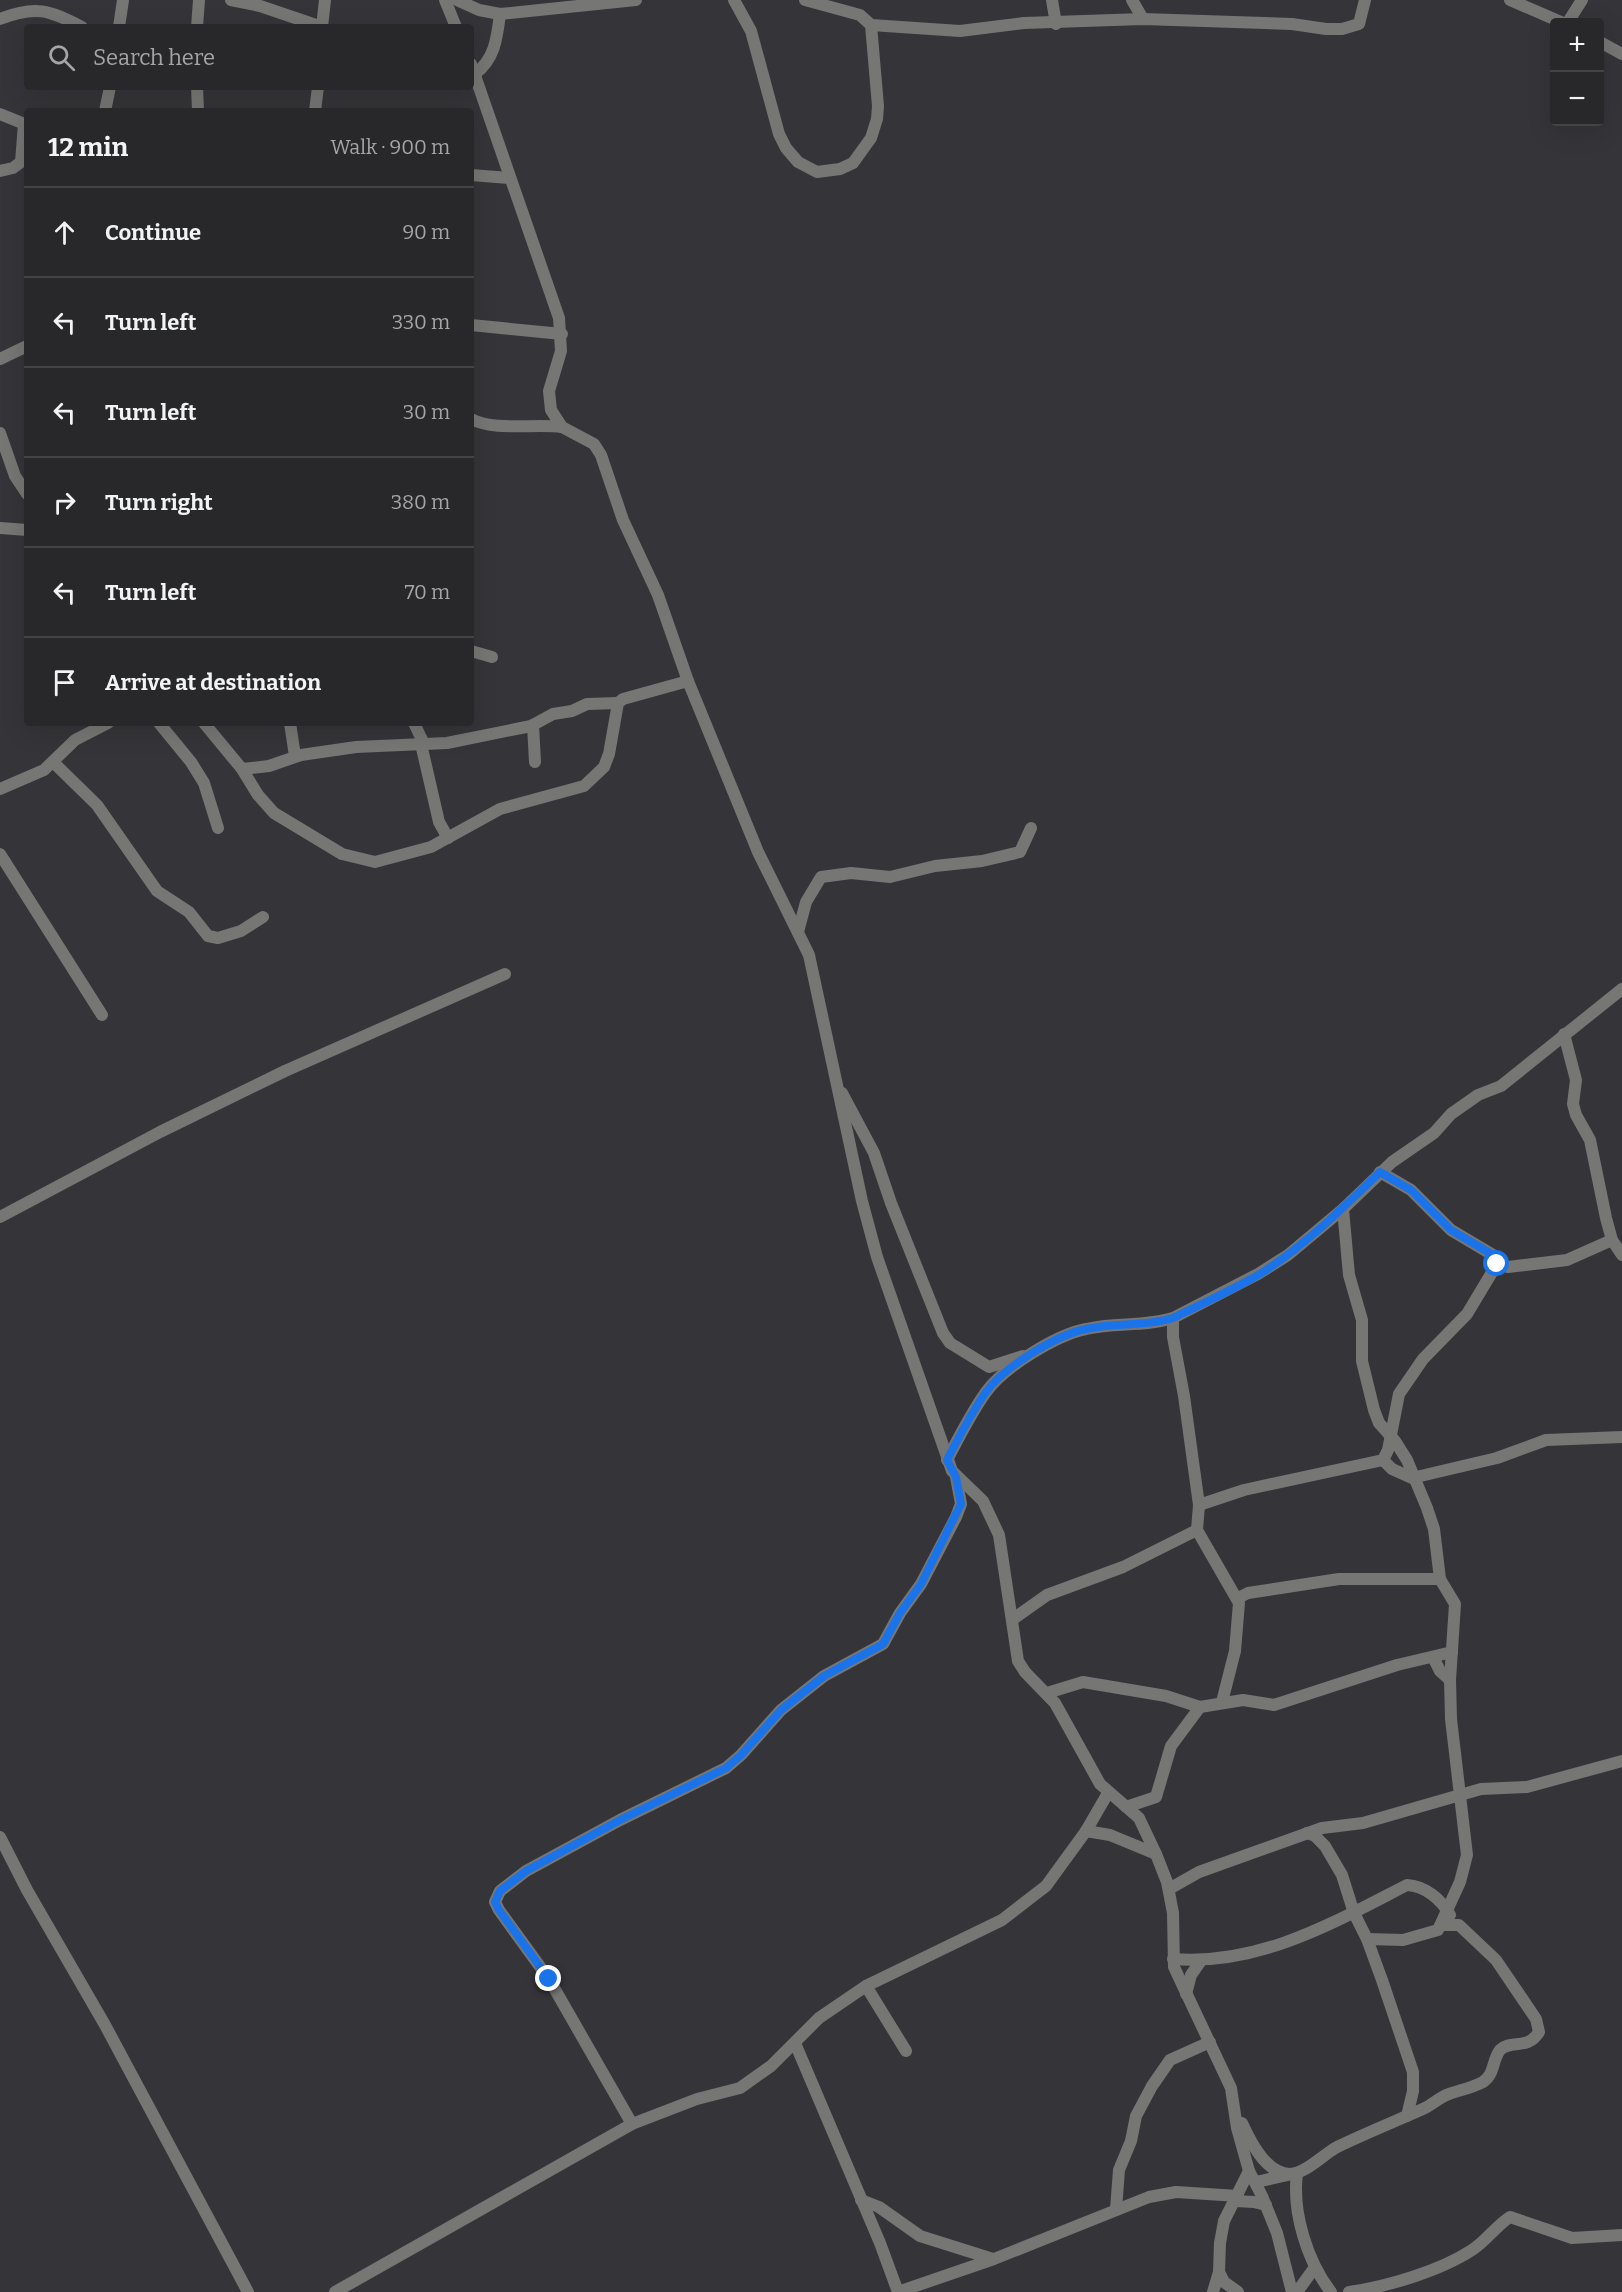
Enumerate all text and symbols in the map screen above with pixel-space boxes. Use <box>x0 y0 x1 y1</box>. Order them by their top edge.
map controls <box>1550 18 1604 126</box>
button: + <box>1550 18 1604 72</box>
search box <box>24 24 474 90</box>
icon: search <box>45 41 78 74</box>
text: Search here <box>93 44 215 71</box>
button: − <box>1550 72 1604 126</box>
text: 12 min <box>48 132 128 163</box>
text: Walk · 900 m <box>331 135 450 159</box>
icon: ahead <box>48 216 81 249</box>
text: Continue <box>105 219 201 246</box>
text: 90 m <box>402 220 450 244</box>
icon: left <box>48 306 81 339</box>
text: Turn left <box>105 309 197 336</box>
text: 330 m <box>392 310 450 334</box>
icon: left <box>48 396 81 429</box>
text: Turn left <box>105 399 197 426</box>
text: 30 m <box>403 400 450 424</box>
icon: right <box>48 486 81 519</box>
text: Turn right <box>105 489 213 516</box>
text: 380 m <box>391 490 450 514</box>
icon: left <box>48 576 81 609</box>
text: Turn left <box>105 579 197 606</box>
text: 70 m <box>404 580 450 604</box>
icon: arrive <box>48 666 81 699</box>
text: Arrive at destination <box>105 669 321 696</box>
route start <box>1483 1250 1509 1276</box>
route end <box>535 1965 561 1991</box>

